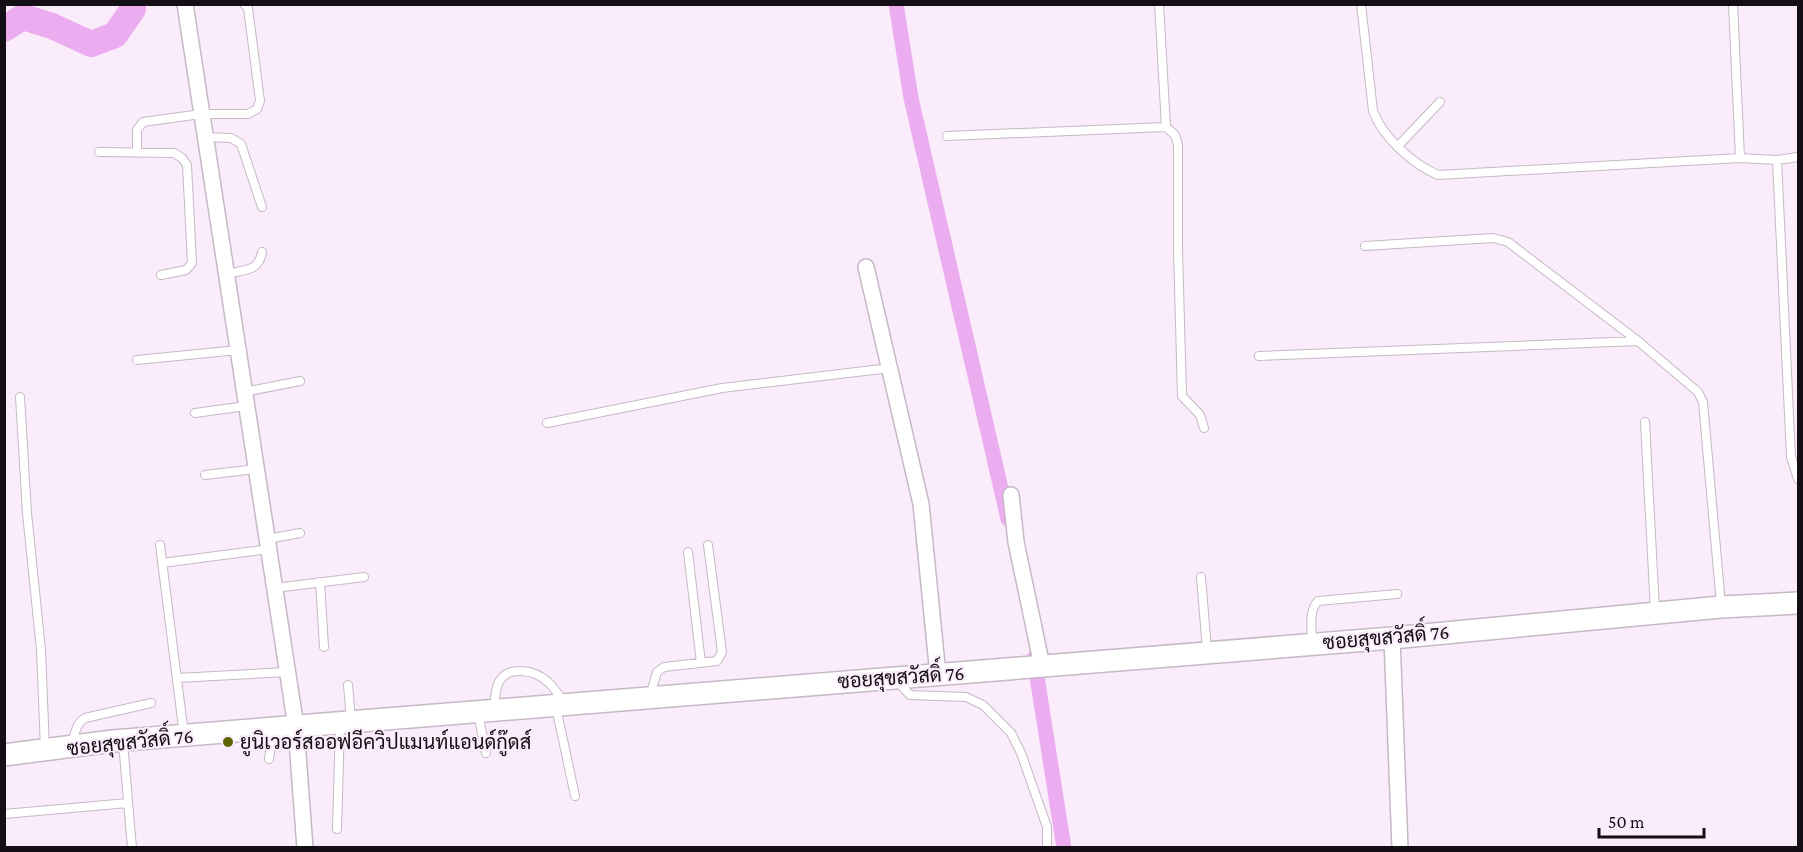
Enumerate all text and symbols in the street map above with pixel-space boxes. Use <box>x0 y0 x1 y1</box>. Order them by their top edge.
street label: ซอยสุขสวัสดิ์ 76 <box>1321 613 1451 656</box>
street label: ซอยสุขสวัสดิ์ 76 <box>836 655 965 695</box>
street label: ซอยสุขสวัสดิ์ 76 <box>65 717 195 763</box>
place label: ยูนิเวอร์สออฟอีควิปแมนท์แอนด์กู๊ดส์ <box>240 728 531 757</box>
marker: ยูนิเวอร์สออฟอีควิปแมนท์แอนด์กู๊ดส์ <box>221 735 235 749</box>
scale bar <box>1599 801 1704 839</box>
text: 50 m <box>1608 812 1645 832</box>

